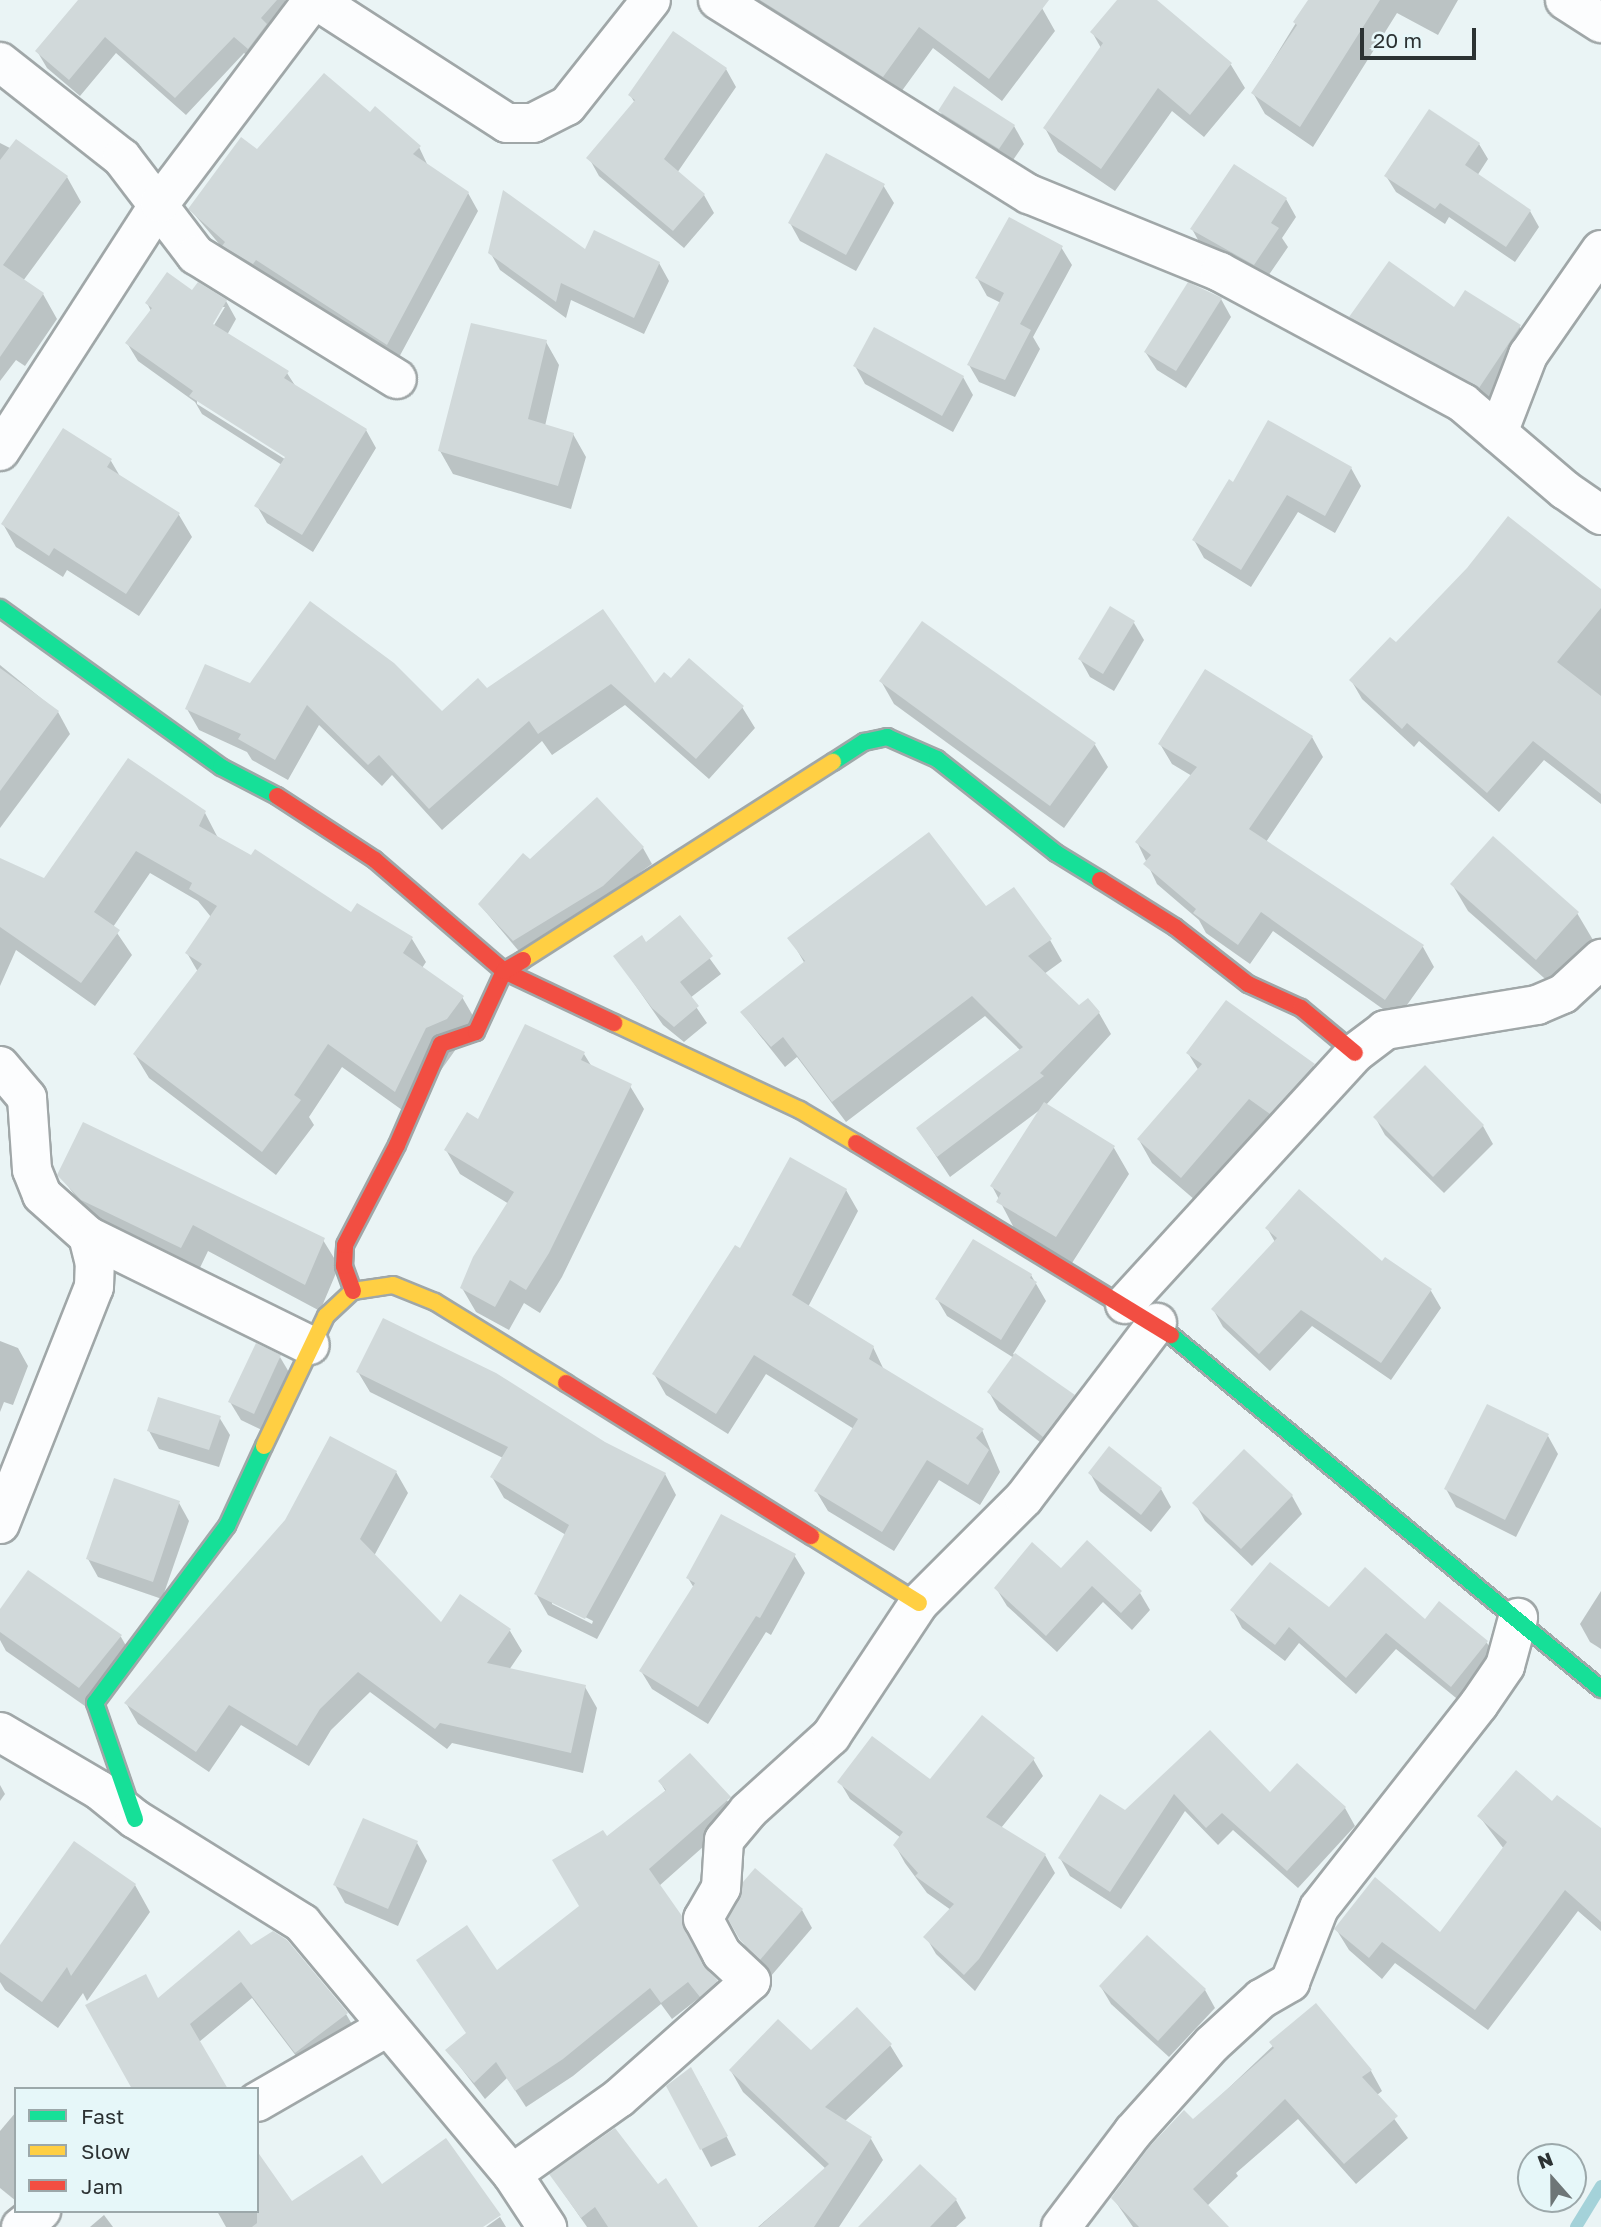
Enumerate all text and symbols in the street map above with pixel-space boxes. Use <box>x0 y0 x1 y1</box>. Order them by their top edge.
scale bar <box>1363 14 1478 58</box>
text: 20 m <box>1373 27 1422 53</box>
legend <box>14 2087 259 2213</box>
text: Fast <box>81 2103 124 2129</box>
text: Slow <box>81 2138 130 2164</box>
north arrow <box>1517 2143 1587 2213</box>
text: N <box>1534 2146 1556 2173</box>
text: Jam <box>81 2173 123 2199</box>

